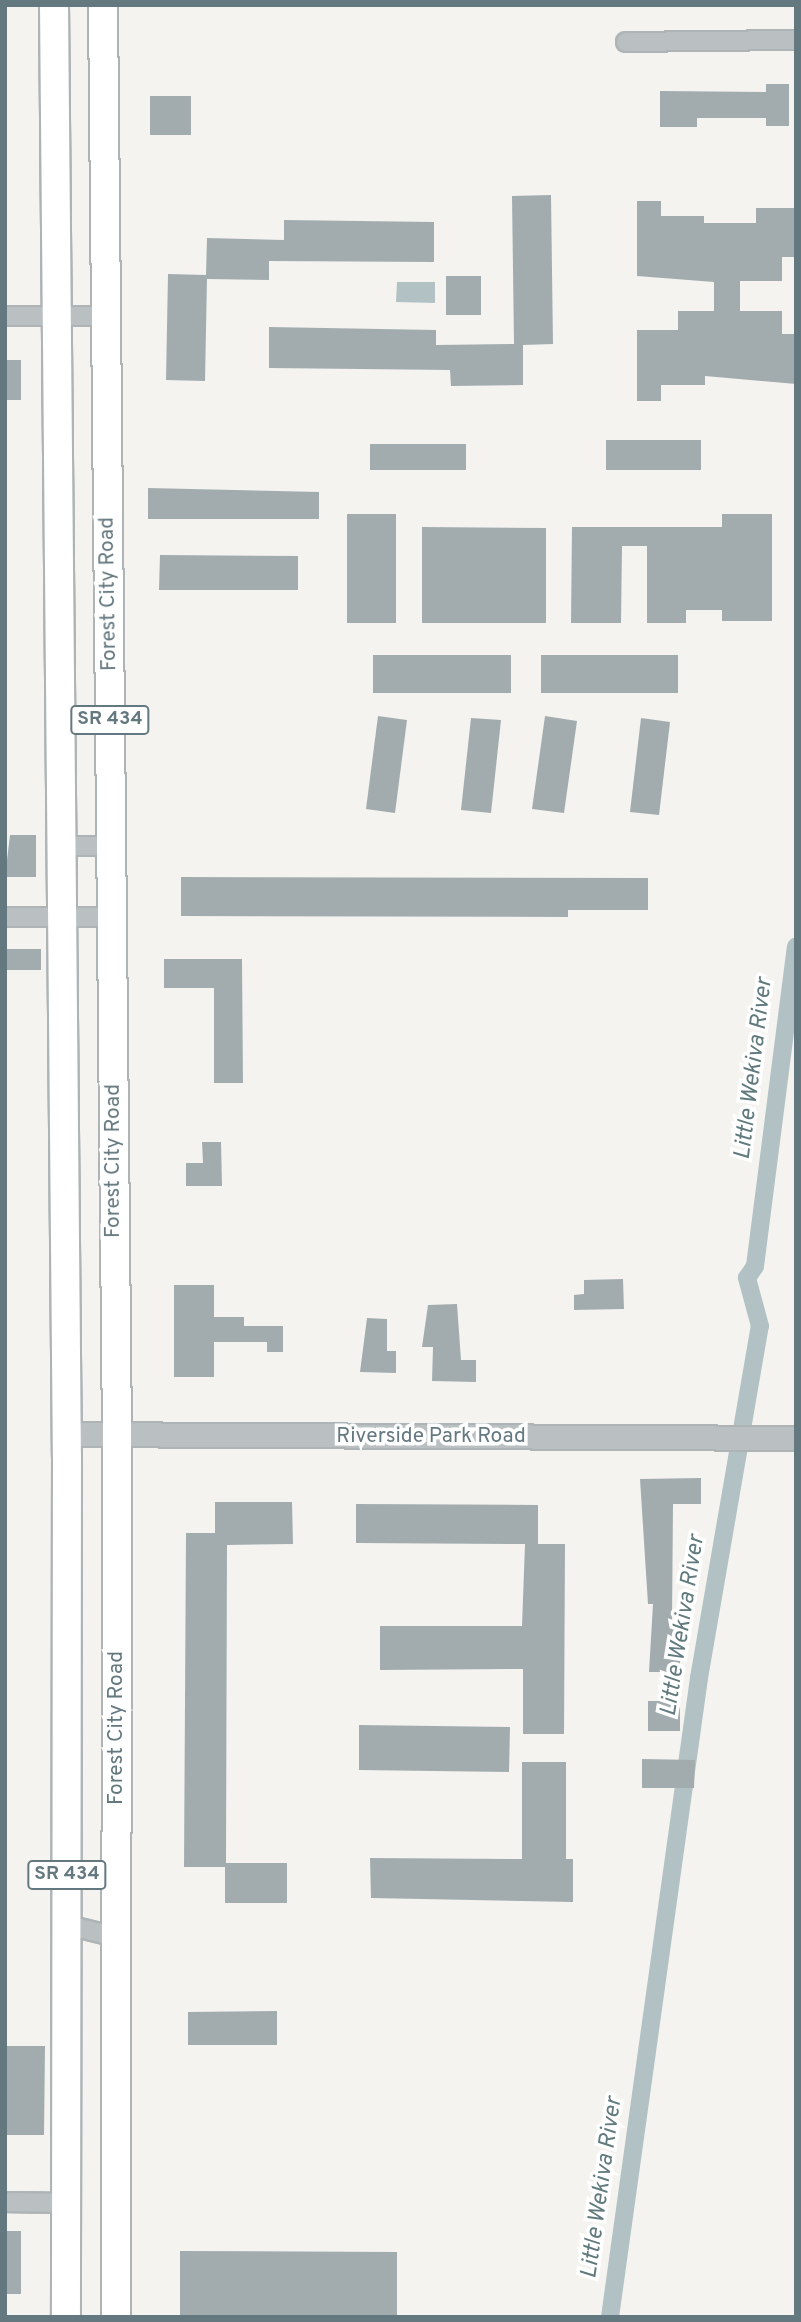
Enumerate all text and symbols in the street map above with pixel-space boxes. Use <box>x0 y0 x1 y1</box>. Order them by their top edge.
street label: Forest City Road <box>95 517 123 671</box>
road number: SR 434 <box>70 705 150 736</box>
water label: Little Wekiva River <box>730 976 780 1162</box>
street label: Forest City Road <box>101 1084 127 1238</box>
street label: Riverside Park Road <box>336 1424 526 1450</box>
water label: Little Wekiva River <box>656 1533 712 1719</box>
street label: Forest City Road <box>104 1651 130 1805</box>
road number: SR 434 <box>27 1859 107 1890</box>
water label: Little Wekiva River <box>577 2095 629 2281</box>

